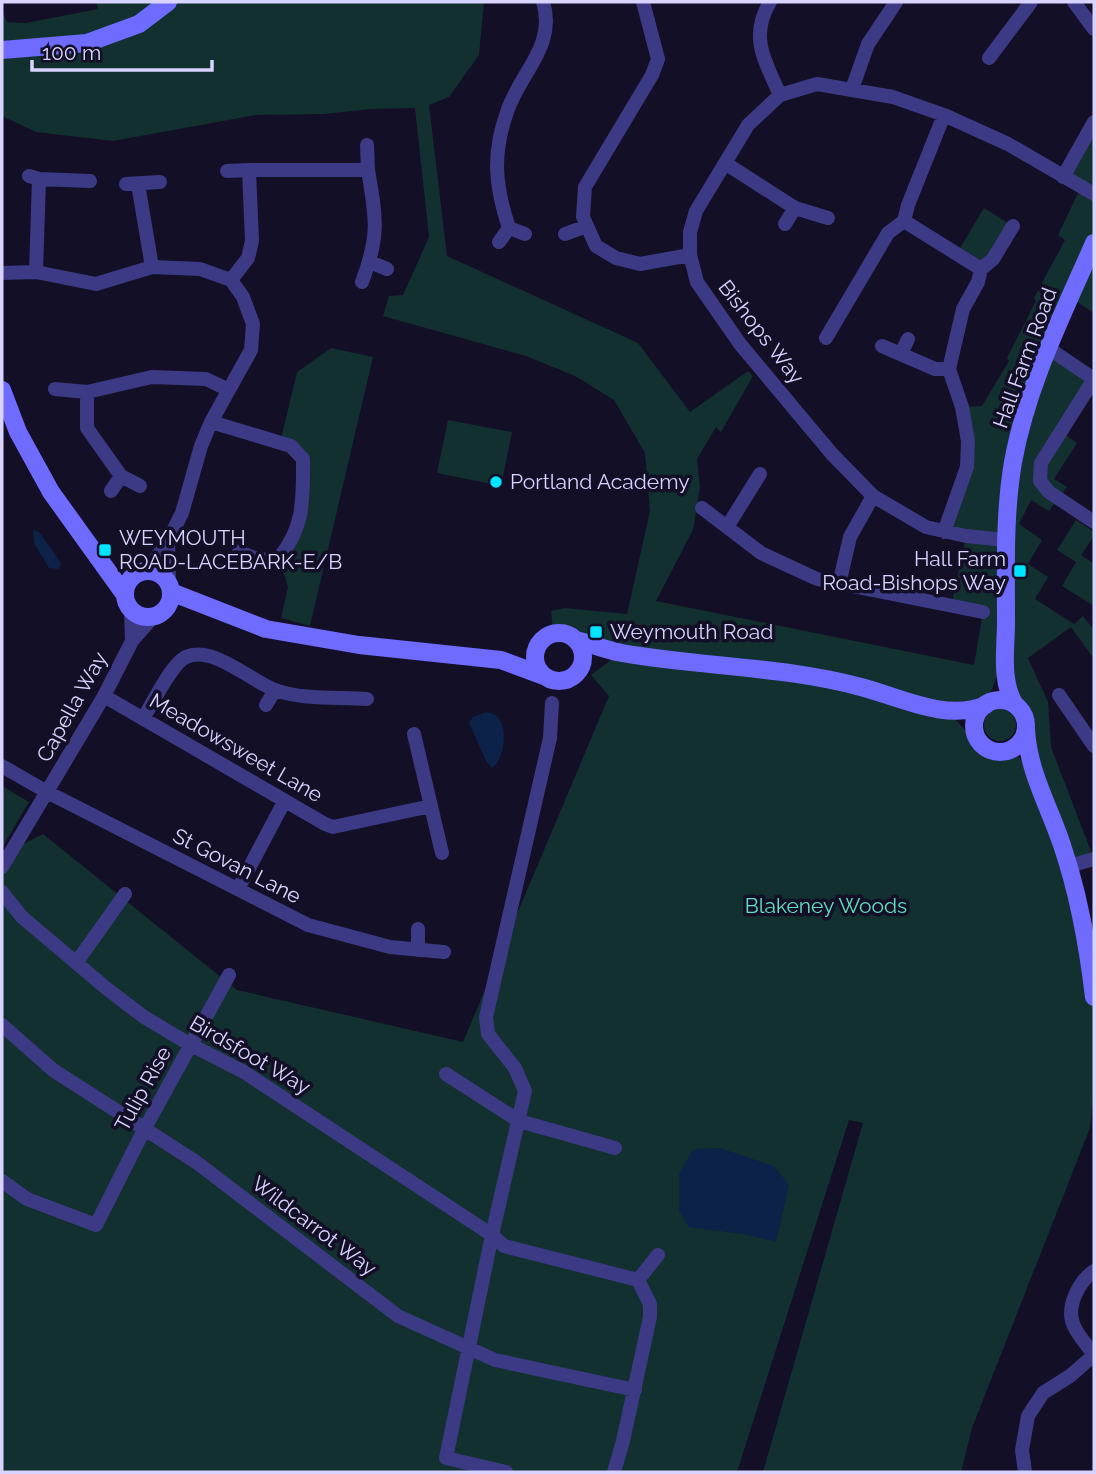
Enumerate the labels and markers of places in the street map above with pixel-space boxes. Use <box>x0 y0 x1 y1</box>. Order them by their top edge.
place label: Portland Academy <box>510 469 690 494</box>
marker: Portland Academy <box>488 474 504 490</box>
place label: WEYMOUTH ROAD-LACEBARK-E/B <box>119 525 342 574</box>
marker: WEYMOUTH ROAD-LACEBARK-E/B <box>97 542 113 558</box>
place label: Hall Farm Road-Bishops Way <box>822 546 1006 595</box>
marker: Hall Farm Road-Bishops Way <box>1012 563 1028 579</box>
place label: Weymouth Road <box>610 619 773 644</box>
marker: Weymouth Road <box>588 624 604 640</box>

